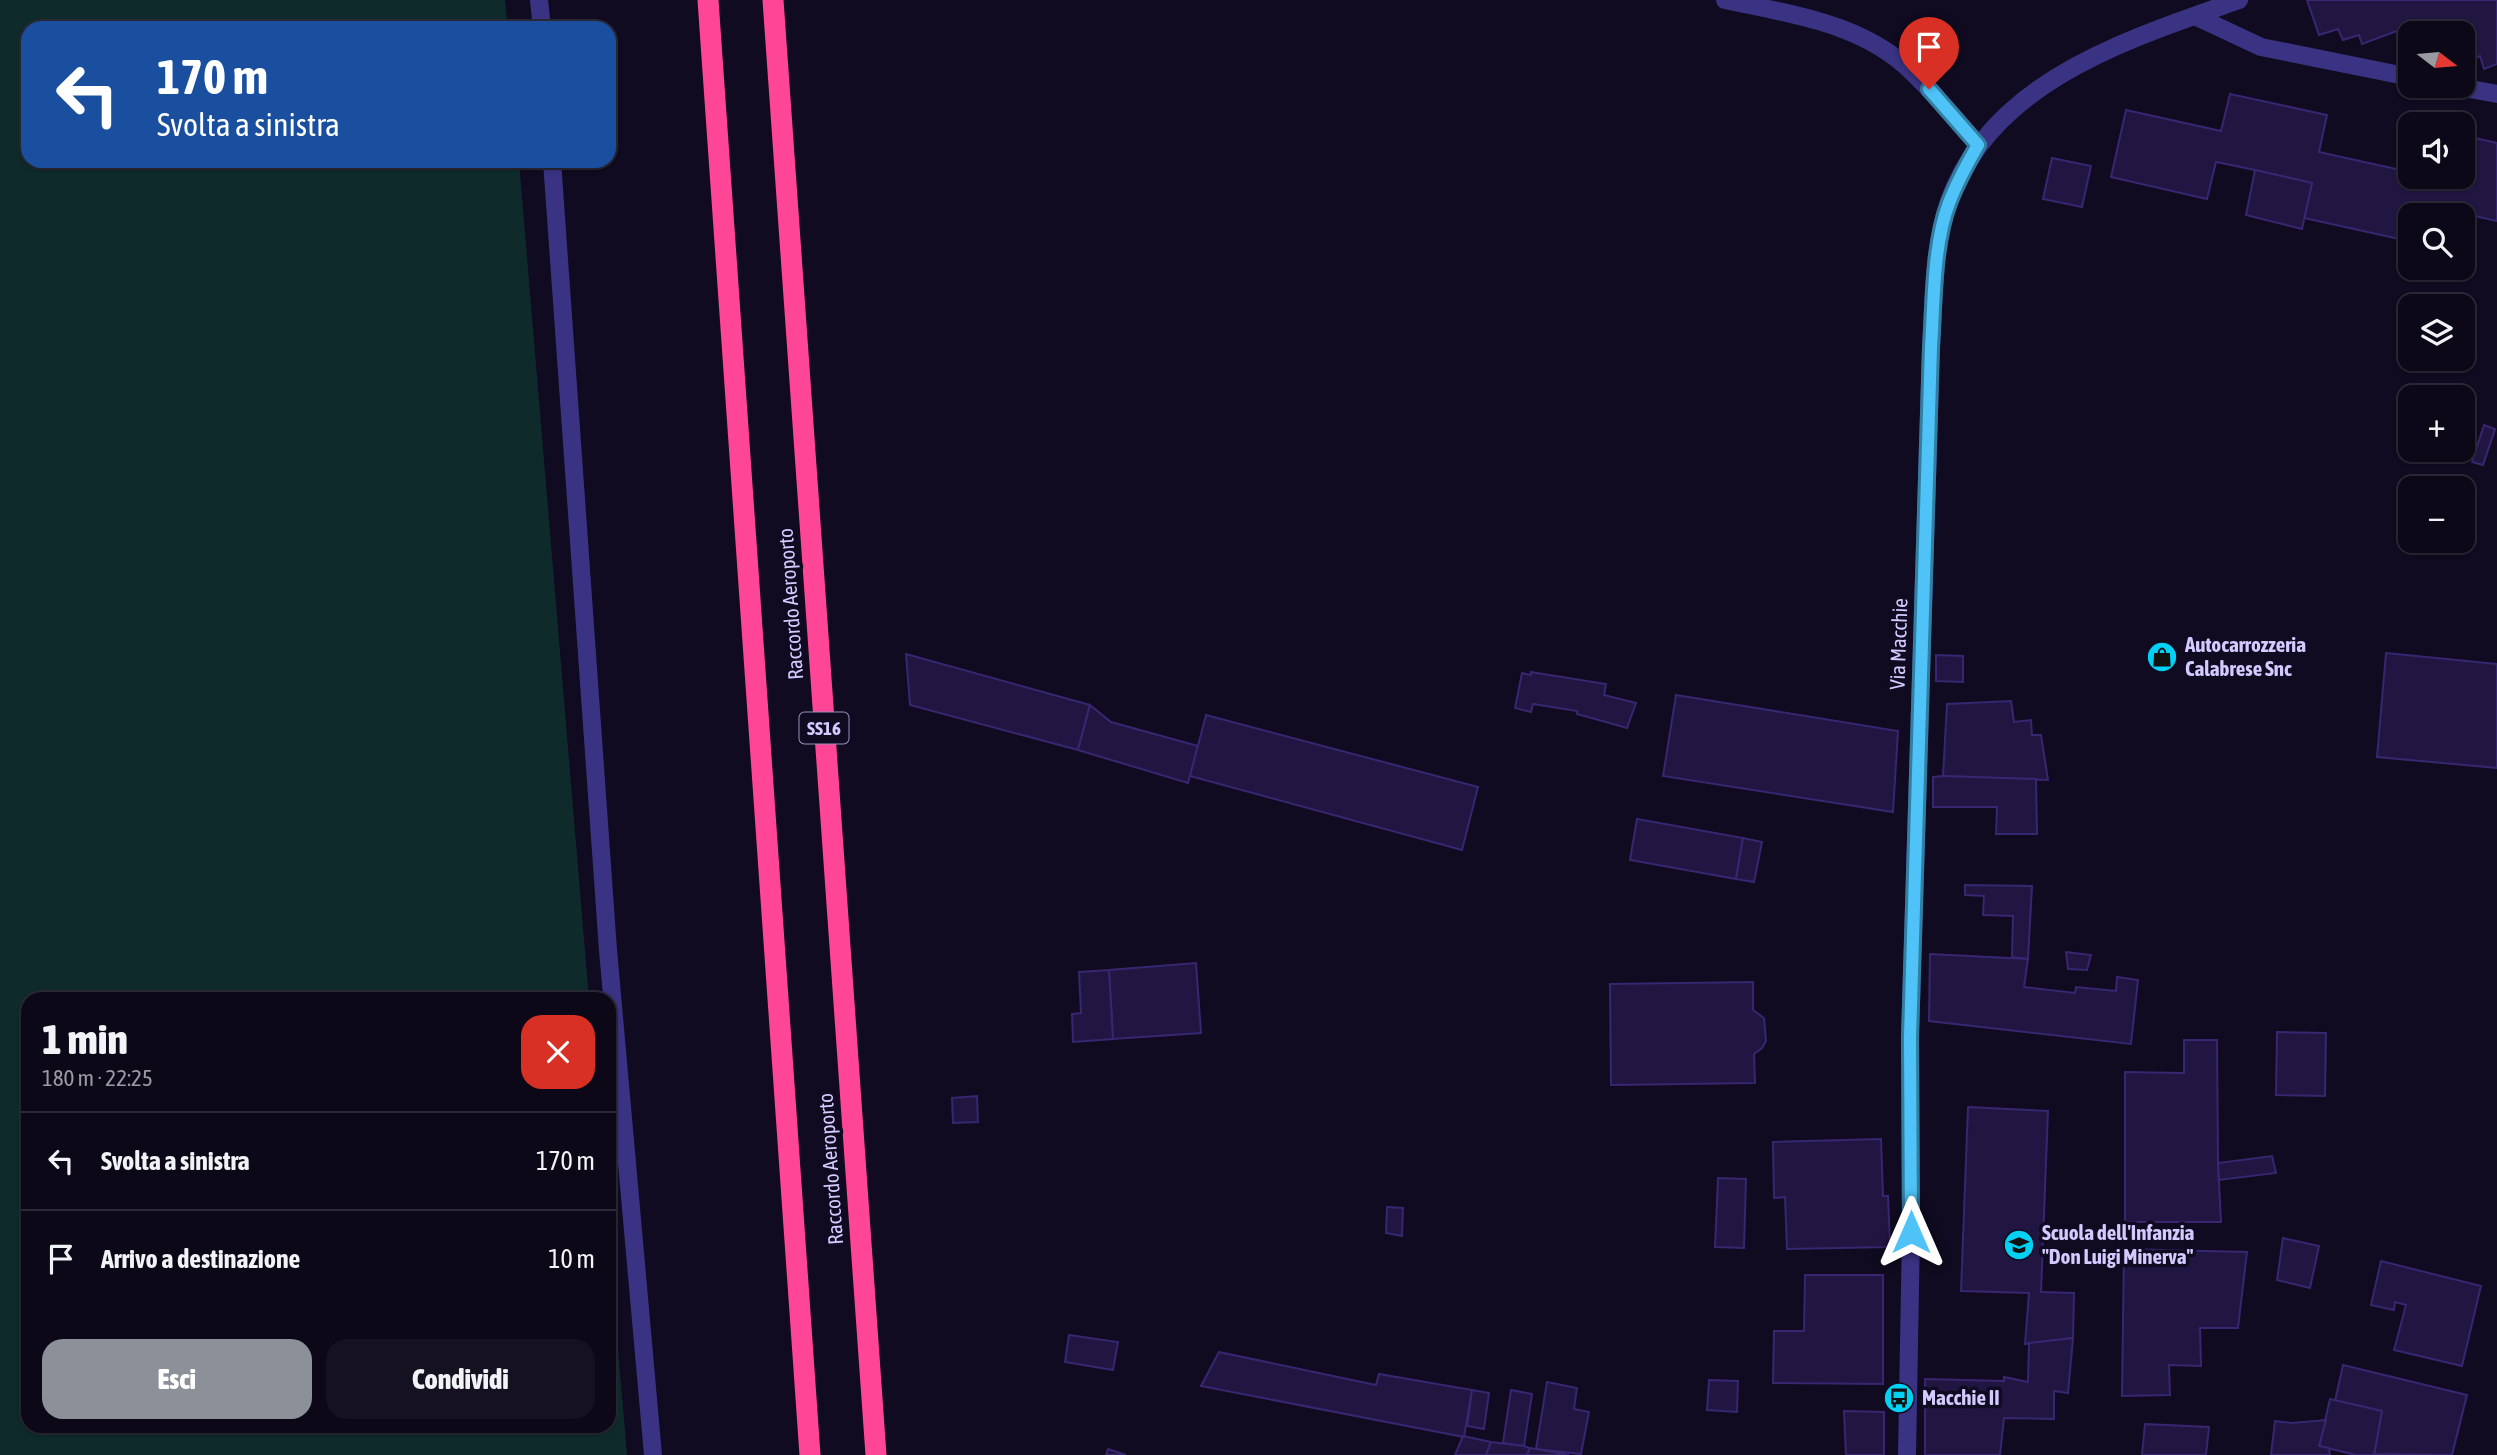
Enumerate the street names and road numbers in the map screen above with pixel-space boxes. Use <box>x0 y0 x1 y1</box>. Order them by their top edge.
street label: Raccordo Aeroporto <box>773 527 807 681</box>
street label: Via Macchie <box>1884 598 1912 690</box>
road number: SS16 <box>800 712 848 744</box>
street label: Raccordo Aeroporto <box>813 1092 847 1246</box>

